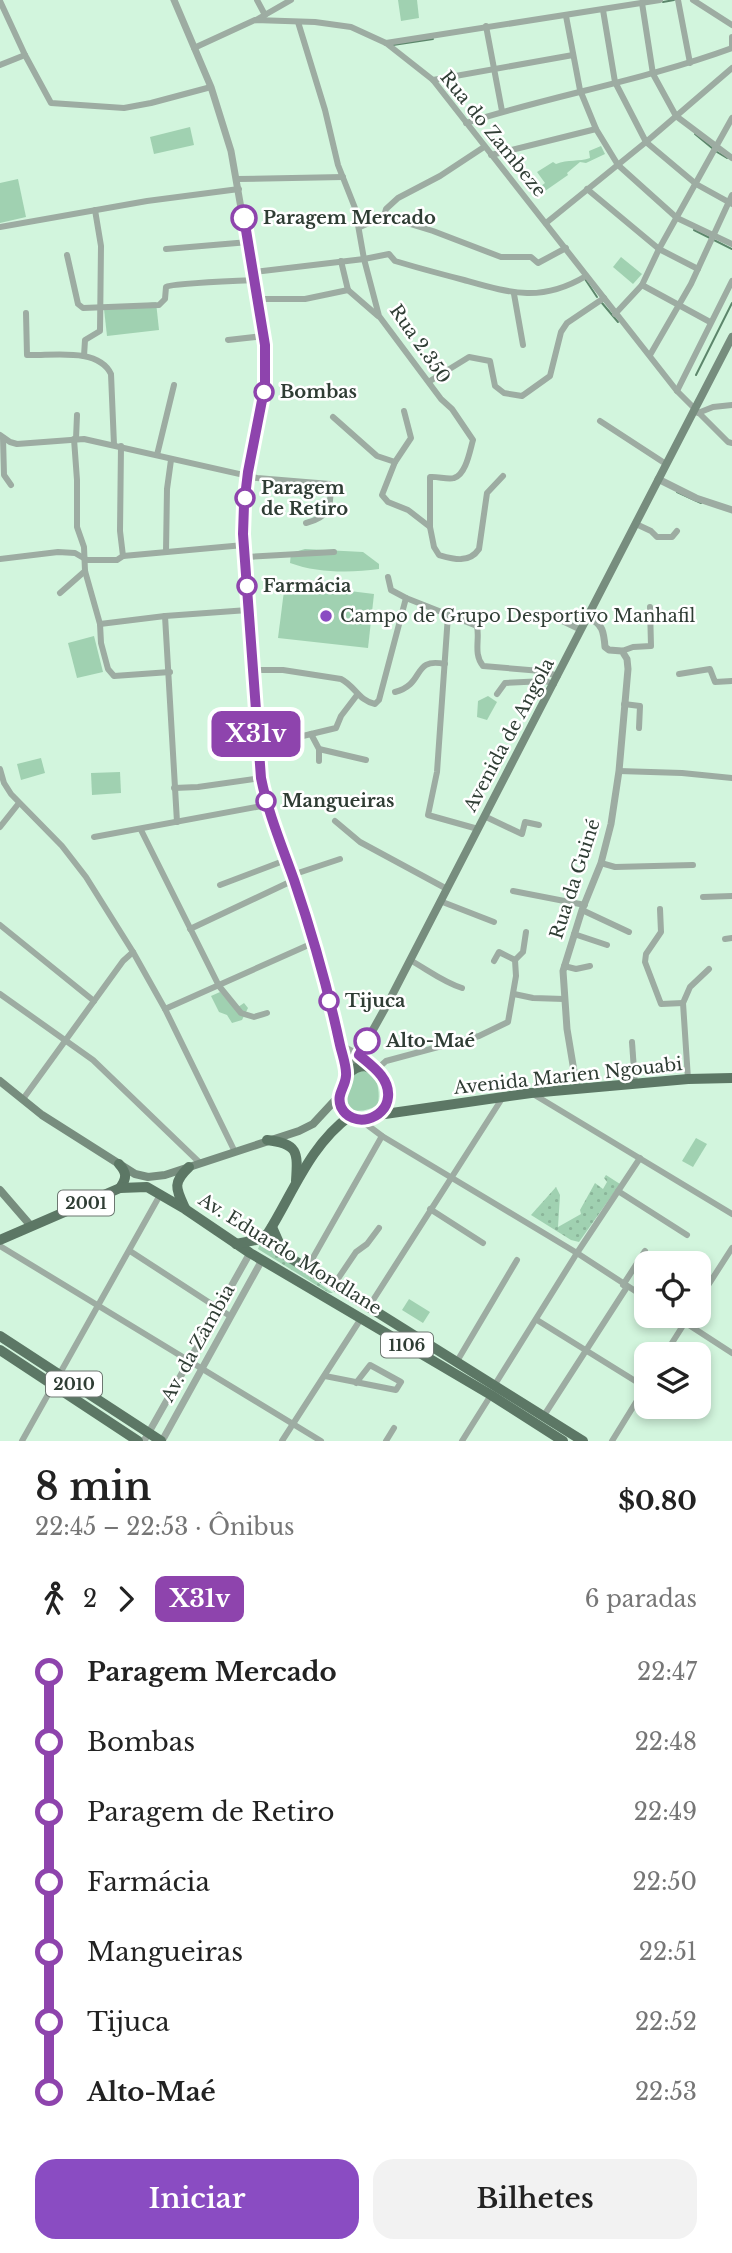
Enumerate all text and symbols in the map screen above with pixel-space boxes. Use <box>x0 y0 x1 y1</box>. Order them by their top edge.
street label: Rua do Zambeze <box>435 67 551 201</box>
marker: Paragem Mercado <box>231 205 257 231</box>
place label: Paragem Mercado <box>263 207 436 229</box>
street label: Rua 2.350 <box>385 300 455 388</box>
place label: Bombas <box>280 381 357 403</box>
marker: Bombas <box>254 382 274 402</box>
place label: Paragem de Retiro <box>261 477 348 520</box>
marker: Paragem de Retiro <box>235 488 255 508</box>
place label: Farmácia <box>263 575 352 597</box>
marker: Farmácia <box>237 576 257 596</box>
place label: Campo de Grupo Desportivo Manhafil <box>340 605 695 627</box>
marker: Campo de Grupo Desportivo Manhafil <box>318 608 334 624</box>
street label: Avenida de Angola <box>459 654 559 816</box>
line badge: X31v <box>207 711 305 757</box>
text: X31v <box>225 719 287 748</box>
place label: Mangueiras <box>282 790 394 812</box>
marker: Mangueiras <box>256 791 276 811</box>
street label: Rua da Guiné <box>545 816 605 942</box>
place label: Tijuca <box>345 990 406 1012</box>
marker: Tijuca <box>319 991 339 1011</box>
marker: Alto-Maé <box>354 1028 380 1054</box>
place label: Alto-Maé <box>385 1030 475 1052</box>
street label: Avenida Marien Ngouabi <box>452 1053 683 1099</box>
street label: Av. Eduardo Mondlane <box>194 1188 386 1319</box>
road number: 2001 <box>58 1190 114 1216</box>
map controls <box>634 1251 711 1419</box>
button: locate <box>634 1251 711 1328</box>
street label: Av. da Zâmbia <box>156 1280 239 1406</box>
road number: 1106 <box>381 1332 433 1358</box>
button: layers <box>634 1342 711 1419</box>
road number: 2010 <box>46 1372 102 1396</box>
text: 8 min <box>35 1463 151 1510</box>
text: $0.80 <box>618 1485 697 1517</box>
text: 22:45 – 22:53 · Ônibus <box>35 1513 295 1541</box>
icon: walk <box>35 1580 73 1618</box>
icon: forward <box>107 1580 145 1618</box>
text: X31v <box>169 1584 230 1613</box>
text: 2 <box>83 1585 97 1613</box>
text: 6 paradas <box>585 1585 697 1613</box>
text: Paragem Mercado <box>87 1656 337 1688</box>
text: 22:47 <box>637 1658 697 1686</box>
text: Bombas <box>87 1726 195 1758</box>
text: 22:48 <box>635 1728 697 1756</box>
text: Paragem de Retiro <box>87 1796 334 1828</box>
text: 22:49 <box>634 1798 697 1826</box>
text: Farmácia <box>87 1866 210 1898</box>
text: 22:50 <box>633 1868 697 1896</box>
text: Mangueiras <box>87 1936 243 1968</box>
text: 22:51 <box>639 1938 697 1966</box>
text: Tijuca <box>87 2006 170 2038</box>
text: 22:52 <box>635 2008 697 2036</box>
text: Alto-Maé <box>87 2076 216 2108</box>
text: 22:53 <box>635 2078 697 2106</box>
button: Iniciar <box>35 2159 359 2239</box>
button: Bilhetes <box>373 2159 697 2239</box>

